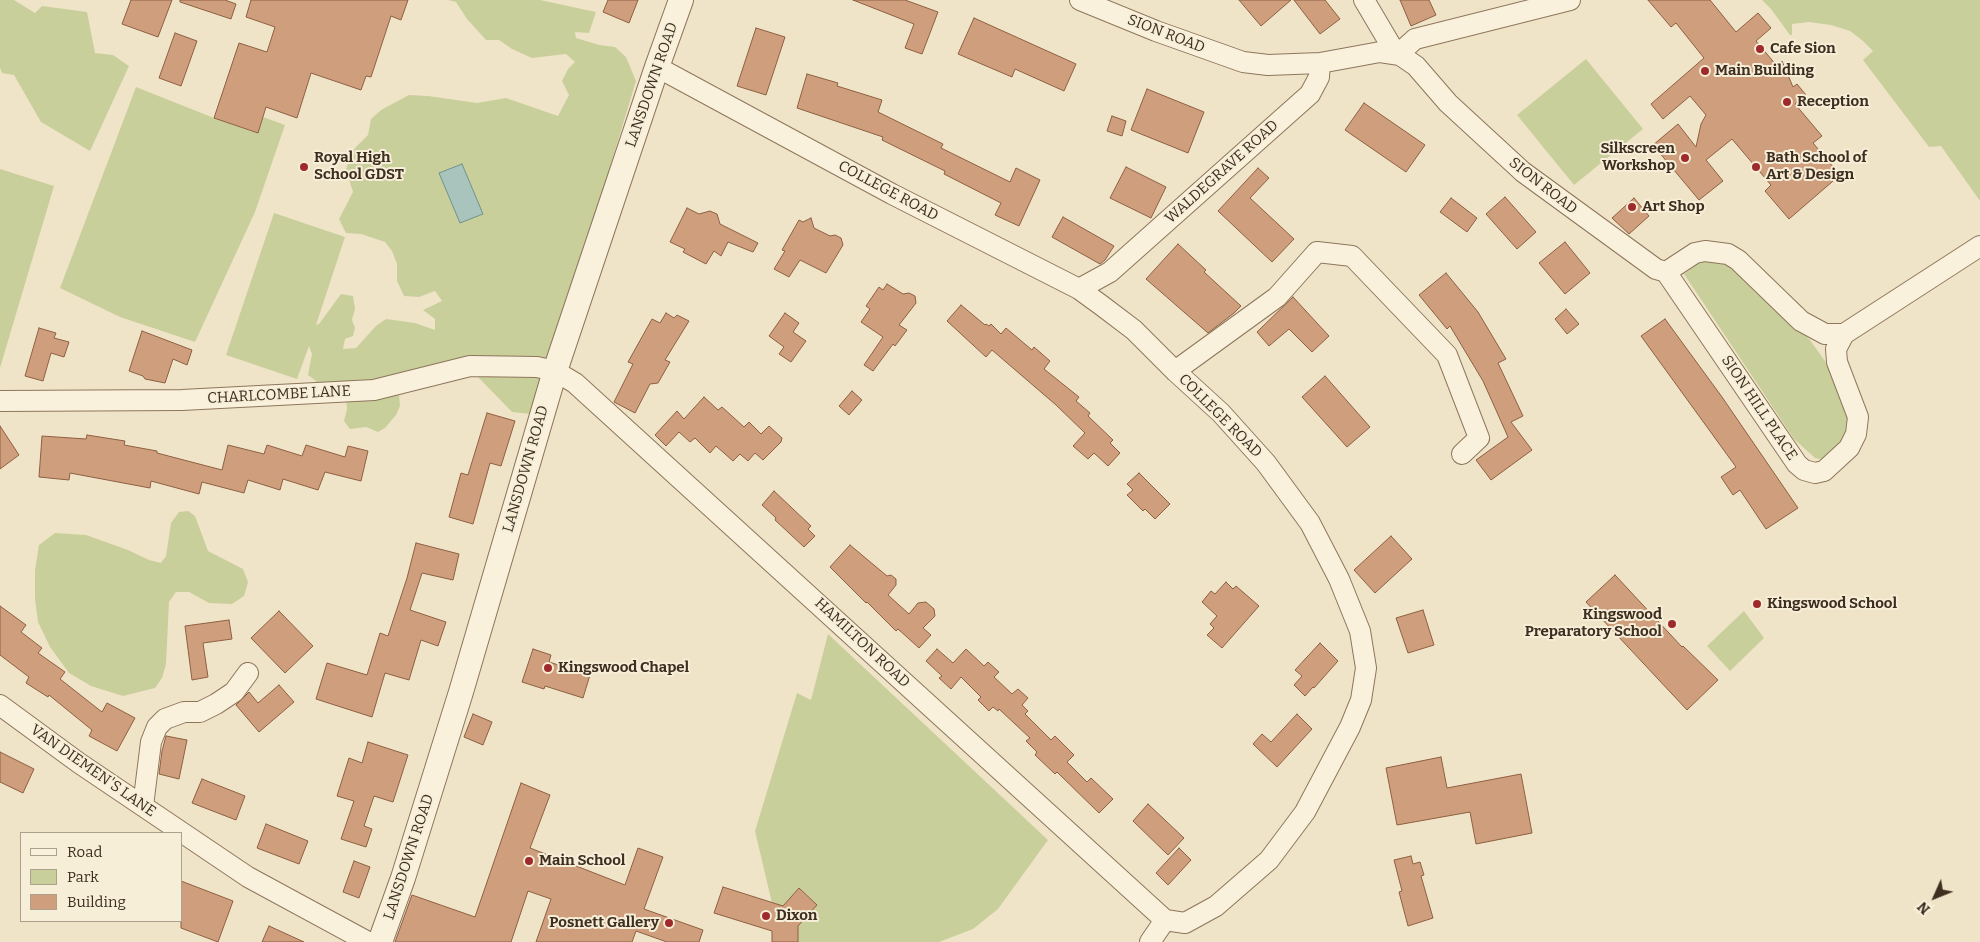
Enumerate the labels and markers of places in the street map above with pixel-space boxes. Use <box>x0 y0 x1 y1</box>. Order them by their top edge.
place label: Cafe Sion <box>1770 40 1836 58</box>
marker: Cafe Sion <box>1754 43 1766 55</box>
place label: Main Building <box>1715 62 1814 80</box>
marker: Main Building <box>1699 65 1711 77</box>
place label: Reception <box>1797 93 1869 111</box>
marker: Reception <box>1781 96 1793 108</box>
place label: Silkscreen Workshop <box>1600 140 1675 175</box>
place label: Royal High School GDST <box>314 149 404 184</box>
place label: Bath School of Art & Design <box>1766 149 1867 184</box>
marker: Silkscreen Workshop <box>1679 152 1691 164</box>
marker: Royal High School GDST <box>298 161 310 173</box>
marker: Bath School of Art & Design <box>1750 161 1762 173</box>
place label: Art Shop <box>1642 198 1705 216</box>
marker: Art Shop <box>1626 201 1638 213</box>
place label: Kingswood School <box>1767 595 1897 613</box>
marker: Kingswood School <box>1751 598 1763 610</box>
place label: Kingswood Preparatory School <box>1525 606 1662 641</box>
marker: Kingswood Preparatory School <box>1666 618 1678 630</box>
place label: Kingswood Chapel <box>558 659 689 677</box>
marker: Kingswood Chapel <box>542 662 554 674</box>
place label: Main School <box>539 852 625 870</box>
marker: Main School <box>523 855 535 867</box>
place label: Dixon <box>776 907 817 925</box>
marker: Dixon <box>760 910 772 922</box>
place label: Posnett Gallery <box>549 914 659 932</box>
marker: Posnett Gallery <box>663 917 675 929</box>

